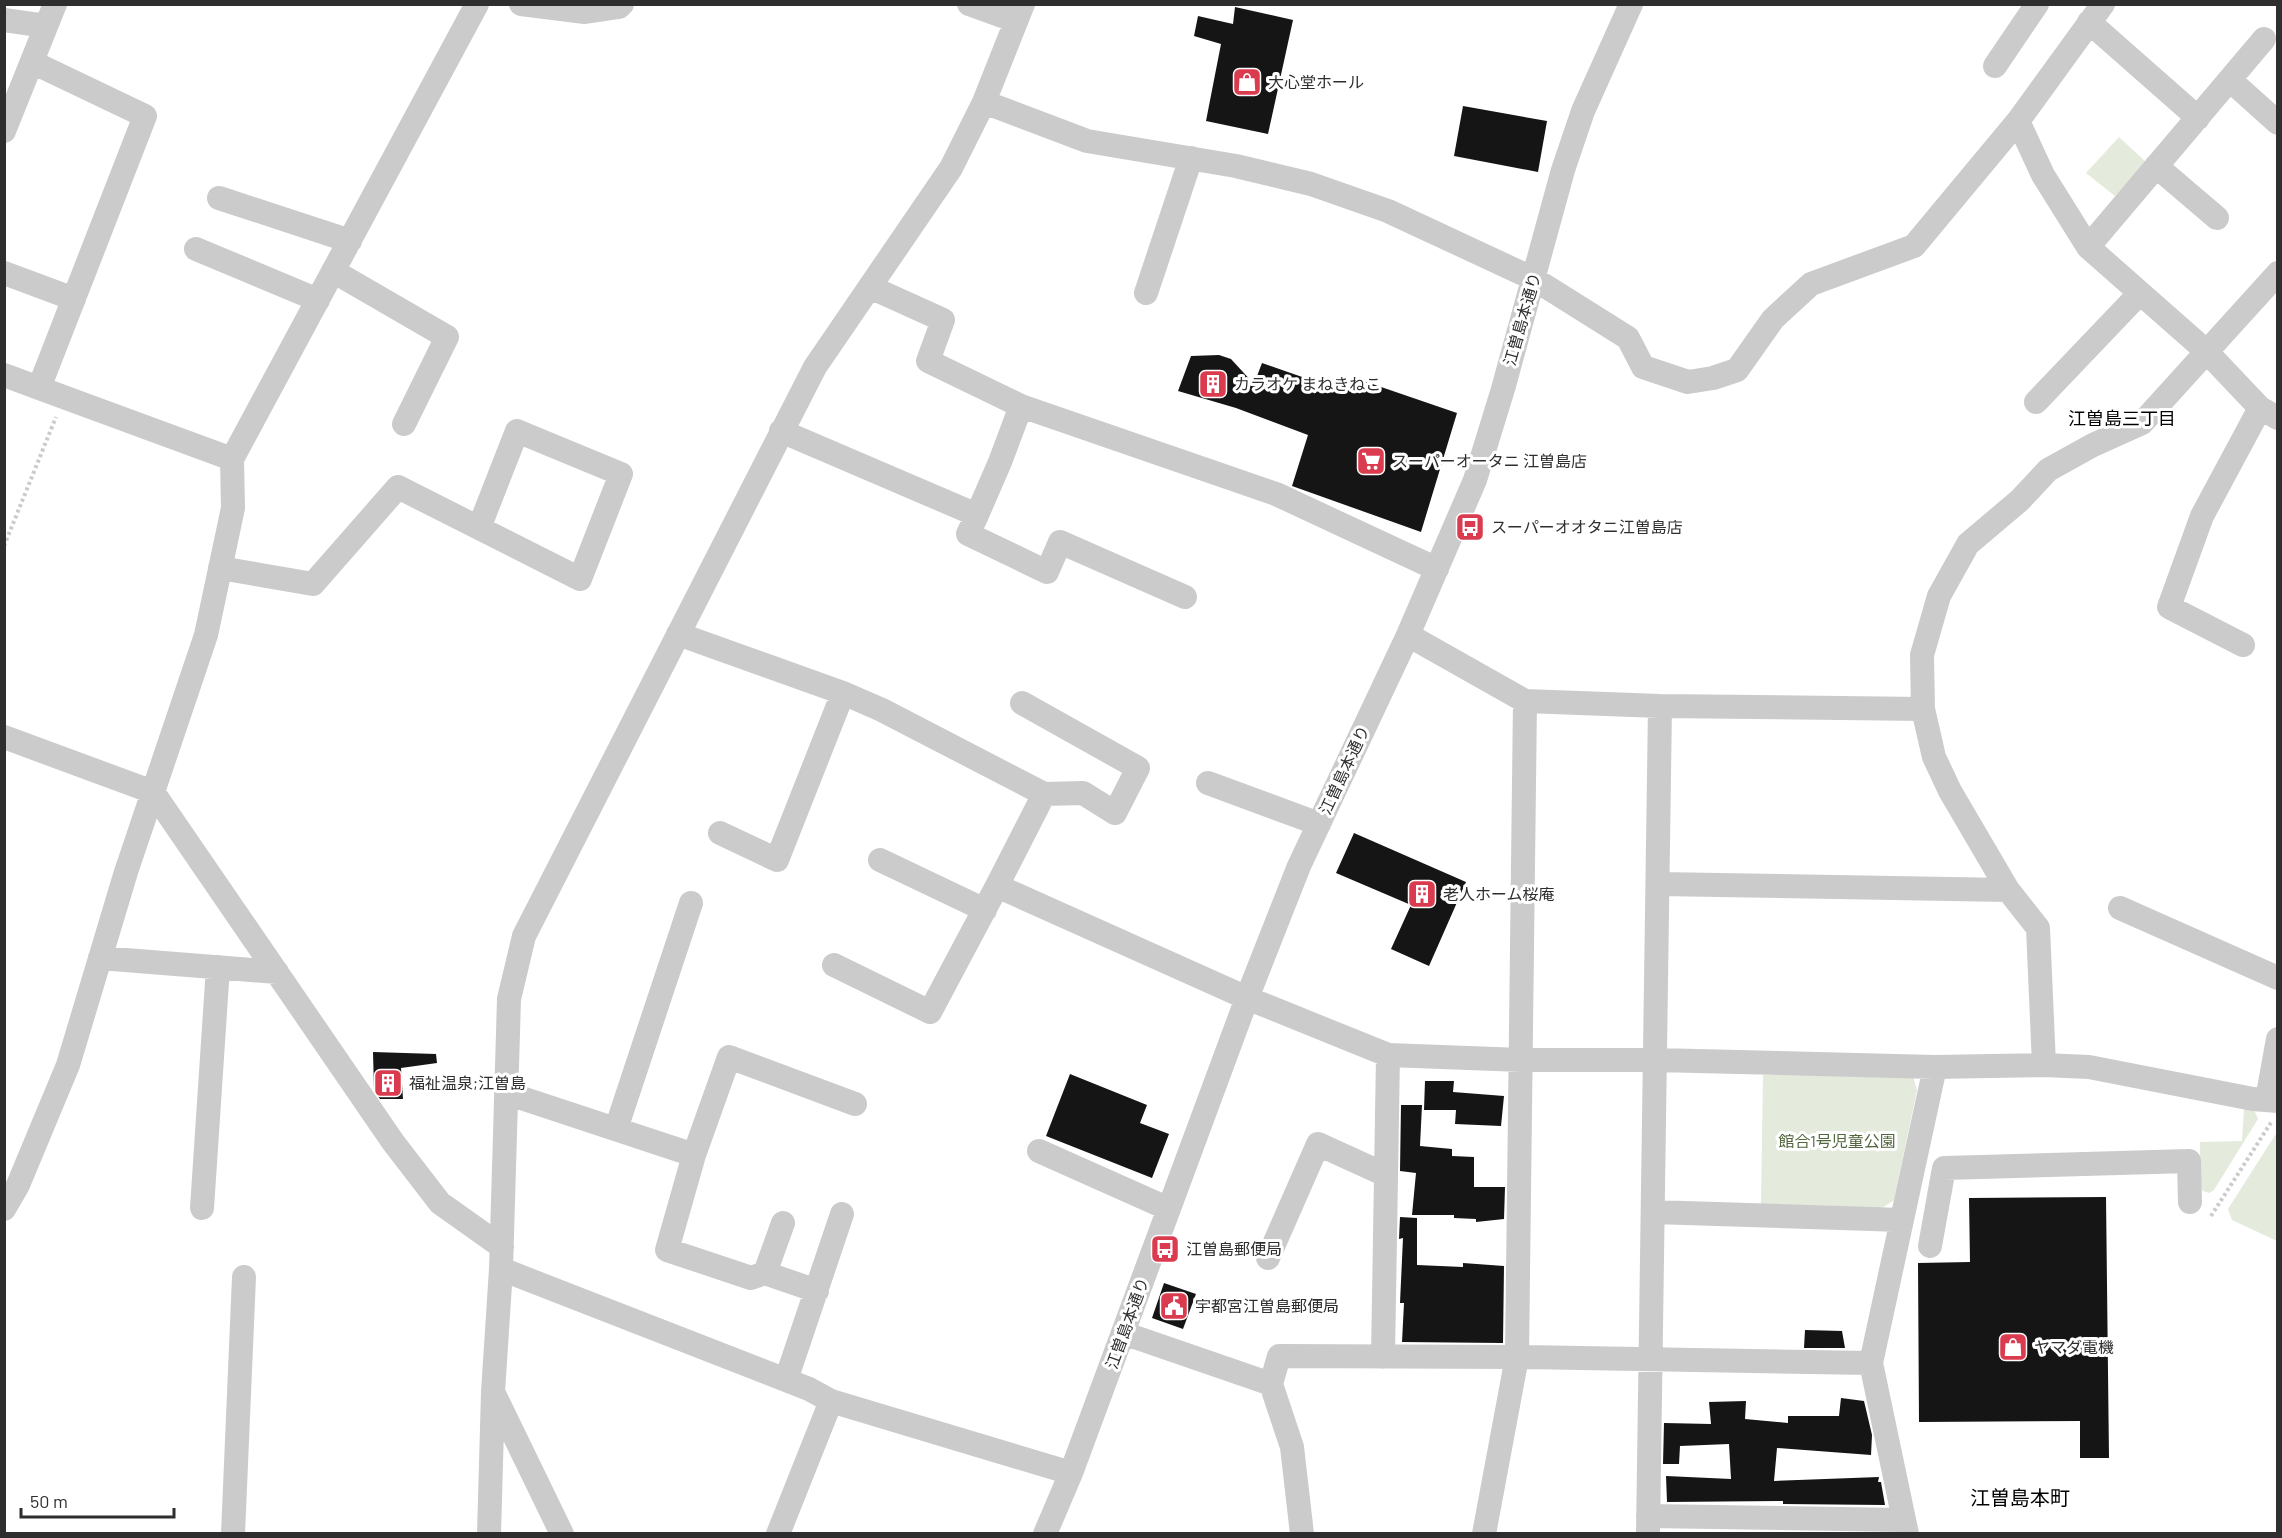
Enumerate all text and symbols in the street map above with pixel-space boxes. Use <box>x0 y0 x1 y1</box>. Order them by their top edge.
shop icon: 大心堂ホール <box>1231 66 1263 98</box>
place label: 大心堂ホール <box>1268 72 1364 91</box>
street label: 江曽島本通り <box>1499 270 1544 368</box>
building icon: カラオケ まねきねこ <box>1197 368 1229 400</box>
place label: カラオケ まねきねこ <box>1234 374 1381 393</box>
district label: 江曽島三丁目 <box>2068 407 2176 429</box>
supermarket icon: スーパーオータニ 江曽島店 <box>1355 445 1387 477</box>
place label: スーパーオータニ 江曽島店 <box>1392 451 1587 470</box>
bus stop icon: スーパーオオタニ江曽島店 <box>1454 511 1486 543</box>
place label: スーパーオオタニ江曽島店 <box>1491 517 1683 536</box>
street label: 江曽島本通り <box>1315 722 1372 817</box>
building icon: 老人ホーム桜庵 <box>1406 878 1438 910</box>
place label: 老人ホーム桜庵 <box>1443 884 1555 903</box>
building icon: 福祉温泉;江曽島 <box>372 1067 404 1099</box>
place label: 福祉温泉;江曽島 <box>409 1073 526 1092</box>
park label: 館合1号児童公園 <box>1778 1131 1896 1150</box>
bus stop icon: 江曽島郵便局 <box>1149 1233 1181 1265</box>
place label: 江曽島郵便局 <box>1186 1239 1282 1258</box>
street label: 江曽島本通り <box>1101 1274 1152 1371</box>
public building icon: 宇都宮江曽島郵便局 <box>1158 1290 1190 1322</box>
place label: 宇都宮江曽島郵便局 <box>1195 1296 1339 1315</box>
shop icon: ヤマダ電機 <box>1997 1331 2029 1363</box>
place label: ヤマダ電機 <box>2034 1337 2114 1356</box>
scale bar <box>21 1481 174 1519</box>
district label: 江曽島本町 <box>1970 1485 2070 1509</box>
text: 50 m <box>30 1490 68 1512</box>

